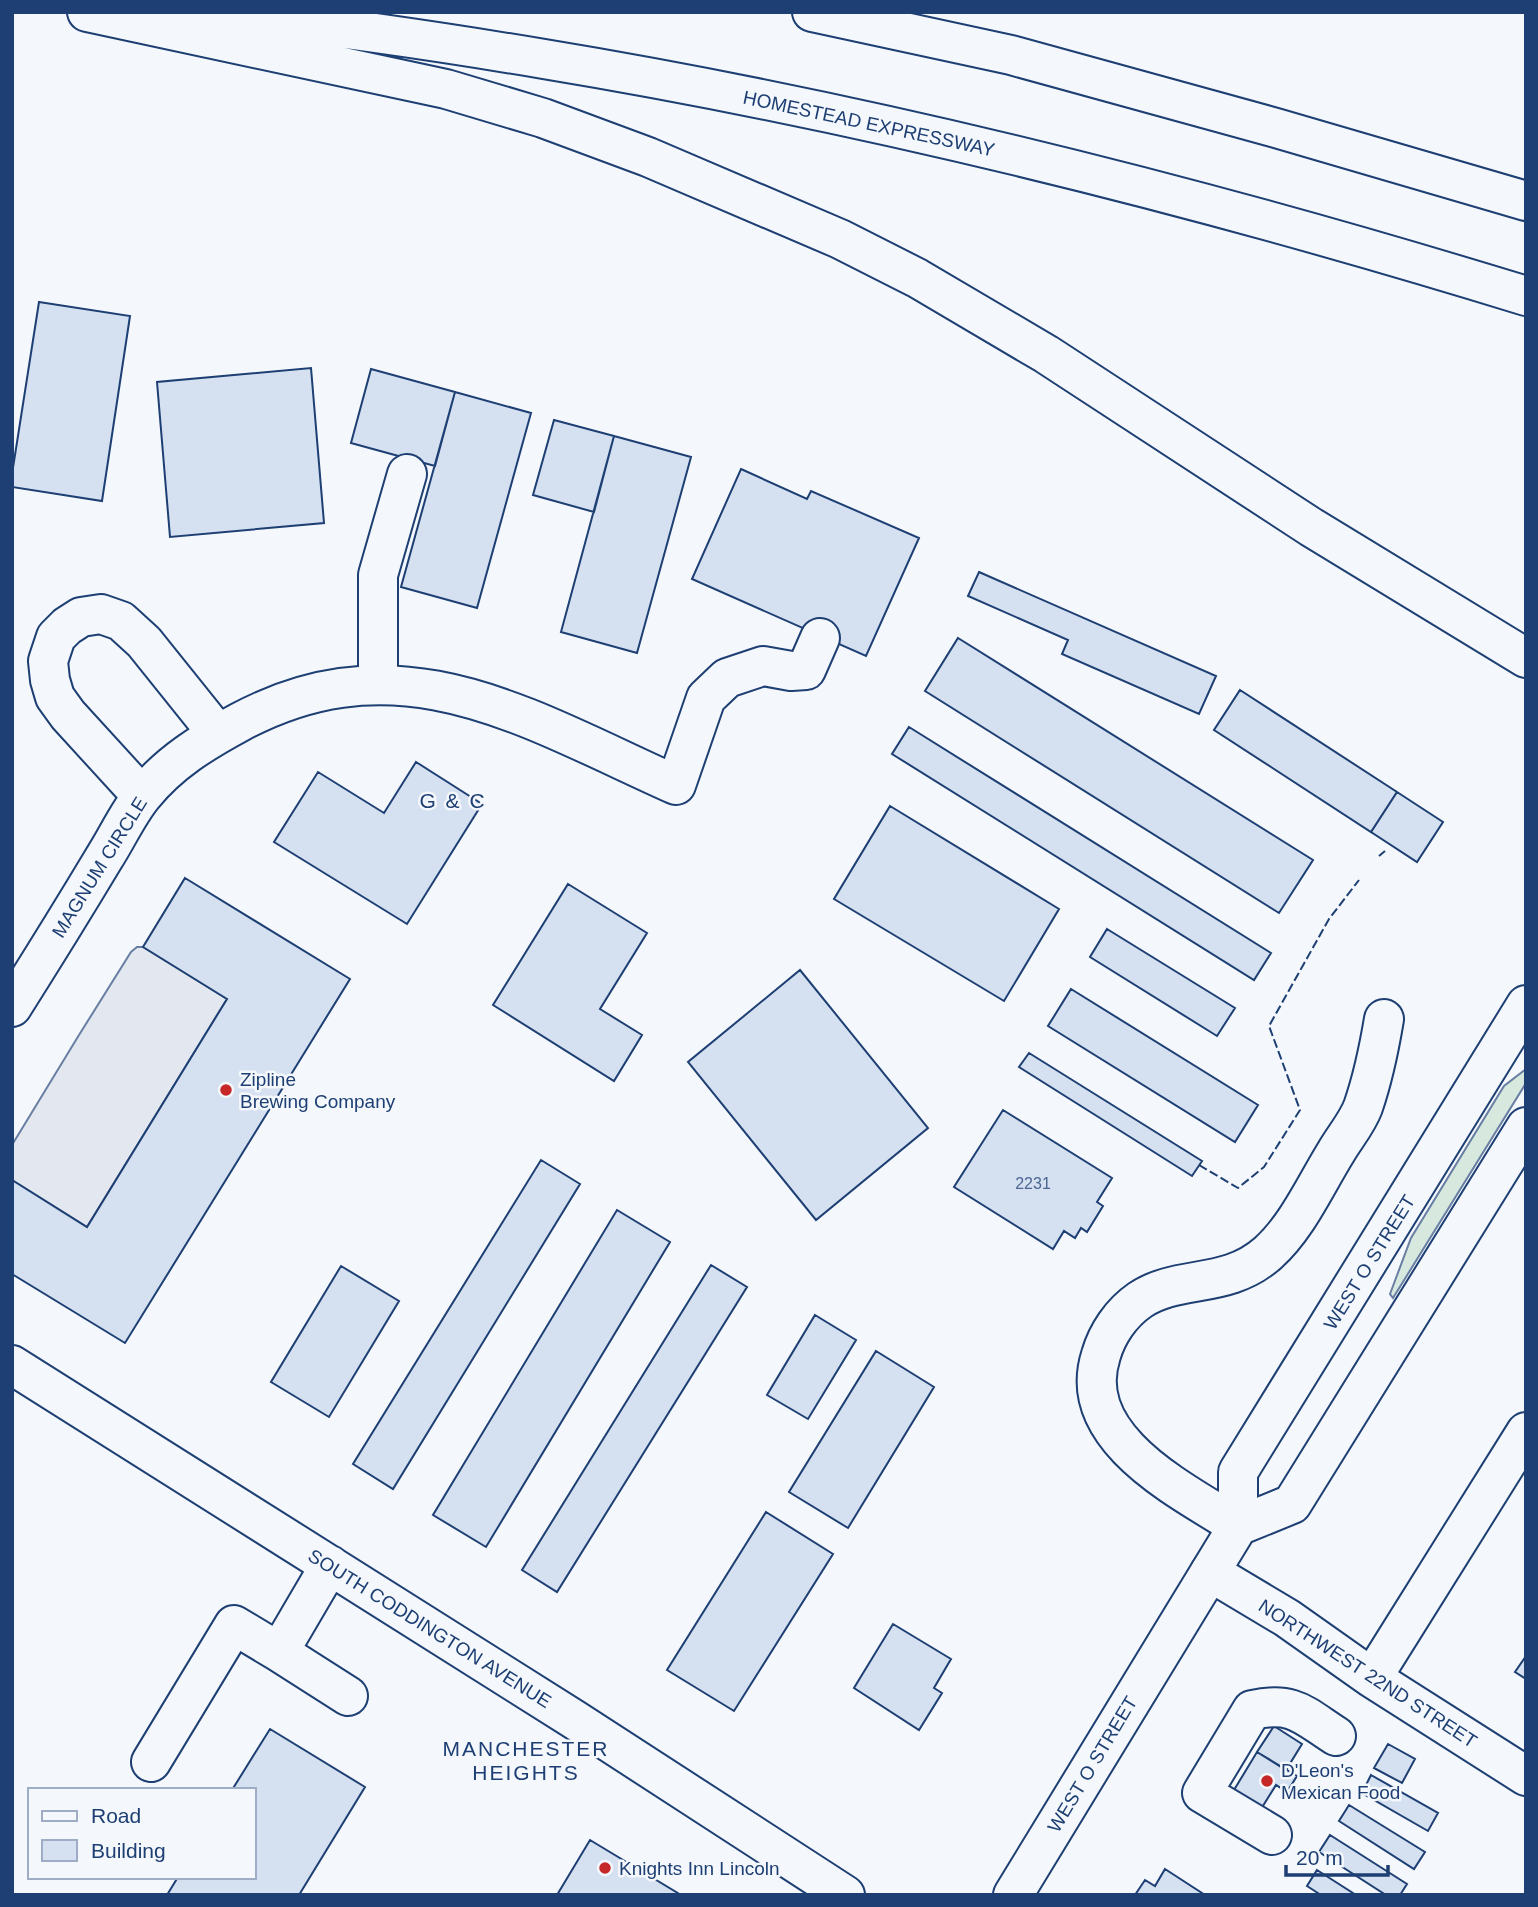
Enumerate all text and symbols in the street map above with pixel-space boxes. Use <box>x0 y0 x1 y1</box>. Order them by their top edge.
street label: HOMESTEAD EXPRESSWAY <box>741 87 997 160</box>
district label: G & C <box>419 789 487 812</box>
street label: MAGNUM CIRCLE <box>48 793 151 941</box>
place label: Zipline Brewing Company <box>240 1069 396 1112</box>
marker: Zipline Brewing Company <box>218 1082 234 1098</box>
house number: 2231 <box>1015 1175 1051 1192</box>
street label: WEST O STREET <box>1319 1191 1420 1333</box>
street label: SOUTH CODDINGTON AVENUE <box>305 1545 555 1712</box>
street label: NORTHWEST 22ND STREET <box>1255 1595 1481 1752</box>
street label: WEST O STREET <box>1044 1692 1141 1836</box>
district label: MANCHESTER HEIGHTS <box>442 1737 610 1784</box>
place label: D'Leon's Mexican Food <box>1281 1760 1400 1803</box>
marker: D'Leon's Mexican Food <box>1259 1773 1275 1789</box>
legend <box>28 1788 256 1879</box>
text: Road <box>91 1804 141 1827</box>
scale bar <box>1286 1834 1388 1878</box>
text: Building <box>91 1839 166 1862</box>
text: 20 m <box>1296 1846 1343 1869</box>
place label: Knights Inn Lincoln <box>619 1858 780 1879</box>
marker: Knights Inn Lincoln <box>597 1860 613 1876</box>

